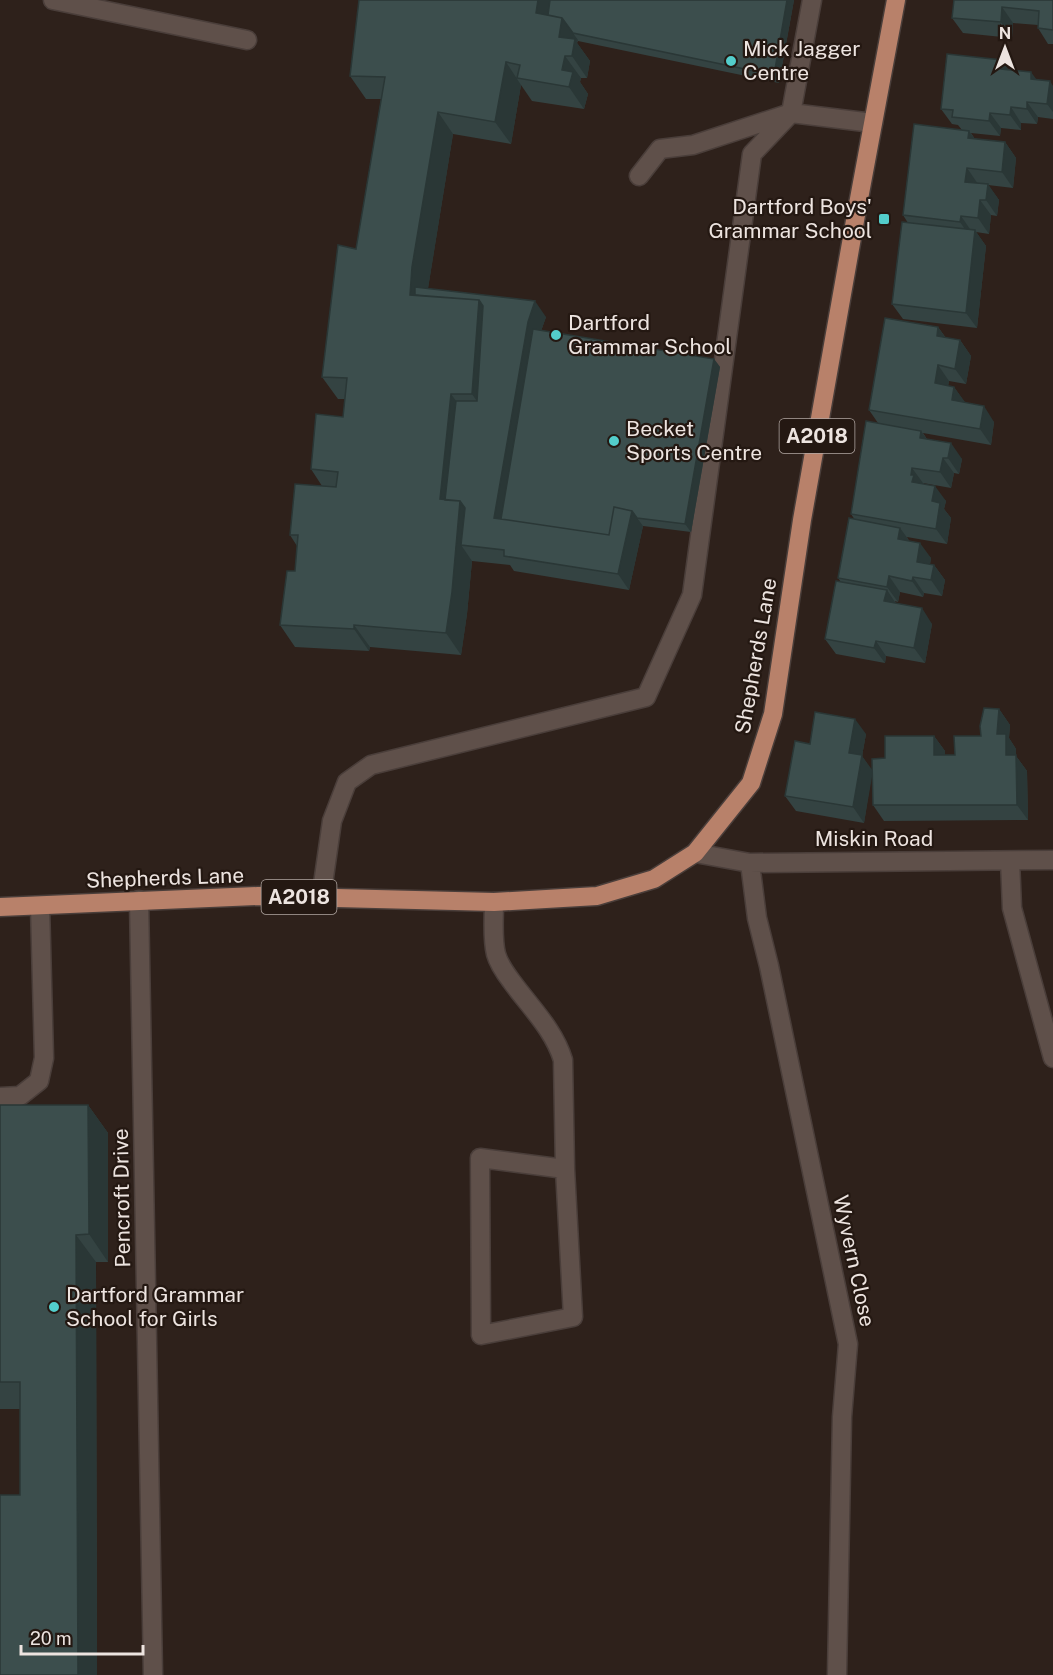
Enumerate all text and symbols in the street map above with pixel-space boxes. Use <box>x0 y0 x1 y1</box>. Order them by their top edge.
north arrow <box>975 18 1035 78</box>
text: N <box>999 24 1011 43</box>
place label: Mick Jagger Centre <box>743 36 860 85</box>
marker: Mick Jagger Centre <box>724 54 738 68</box>
place label: Dartford Boys' Grammar School <box>708 194 872 243</box>
marker: Dartford Boys' Grammar School <box>877 212 891 226</box>
place label: Dartford Grammar School <box>568 310 732 359</box>
marker: Dartford Grammar School <box>549 328 563 342</box>
place label: Becket Sports Centre <box>626 416 762 465</box>
road number: A2018 <box>780 419 854 453</box>
marker: Becket Sports Centre <box>607 434 621 448</box>
street label: Shepherds Lane <box>729 576 782 736</box>
street label: Miskin Road <box>815 826 933 851</box>
street label: Shepherds Lane <box>85 862 244 893</box>
road number: A2018 <box>262 880 336 914</box>
street label: Pencroft Drive <box>108 1128 135 1268</box>
street label: Wyvern Close <box>828 1193 881 1329</box>
place label: Dartford Grammar School for Girls <box>66 1282 244 1331</box>
marker: Dartford Grammar School for Girls <box>47 1300 61 1314</box>
scale bar <box>21 1618 142 1656</box>
text: 20 m <box>30 1628 72 1649</box>

